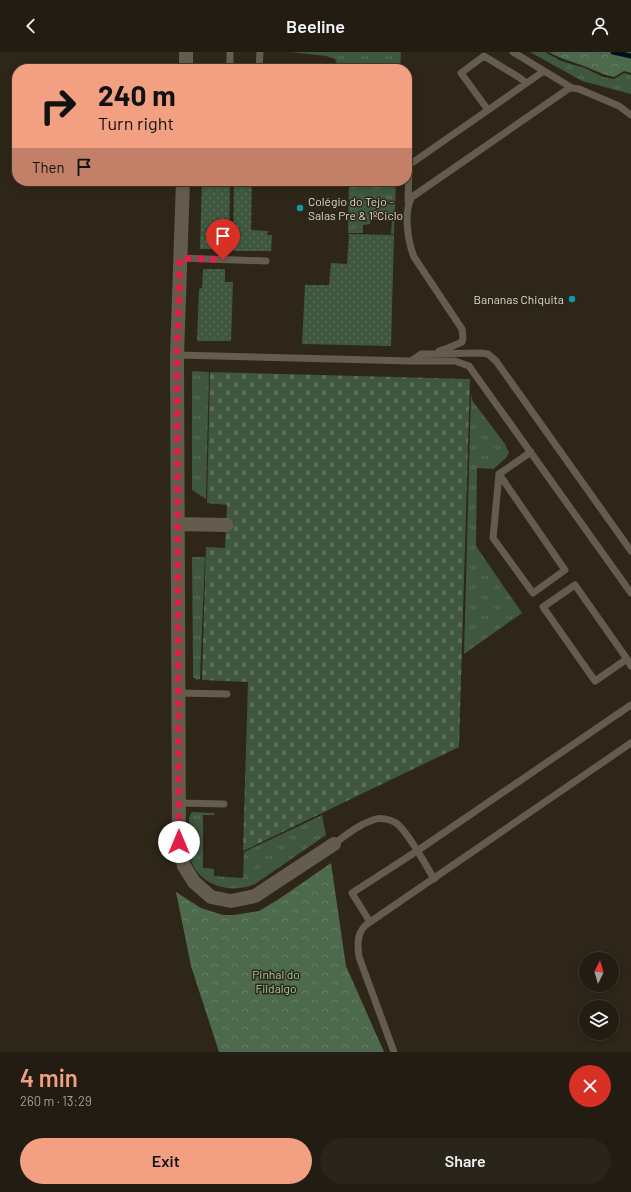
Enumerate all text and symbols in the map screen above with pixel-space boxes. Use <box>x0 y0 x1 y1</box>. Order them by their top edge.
icon: back <box>20 15 42 37</box>
text: Beeline <box>286 15 345 37</box>
icon: person <box>589 15 611 37</box>
text: 240 m <box>98 78 176 112</box>
icon: right <box>32 80 84 132</box>
text: Turn right <box>98 112 174 134</box>
icon: arrive <box>73 156 95 178</box>
text: Then <box>32 158 65 176</box>
place label: Colégio do Tejo - Salas Pre & 1ºCiclo <box>308 194 403 222</box>
marker: Colégio do Tejo - Salas Pre & 1ºCiclo <box>295 203 305 213</box>
pin <box>206 219 240 260</box>
icon: arrive <box>212 225 234 247</box>
place label: Bananas Chiquita <box>474 292 564 306</box>
marker: Bananas Chiquita <box>567 294 577 304</box>
position arrow <box>158 821 200 863</box>
north arrow <box>579 952 619 992</box>
map controls <box>579 952 619 1040</box>
park label: Pinhal do Fildalgo <box>252 967 300 995</box>
button: layers <box>579 1000 619 1040</box>
text: 4 min <box>20 1063 78 1092</box>
button: close <box>569 1065 611 1107</box>
text: 260 m · 13:29 <box>20 1093 92 1109</box>
button: Exit <box>20 1138 312 1184</box>
button: Share <box>320 1138 611 1184</box>

